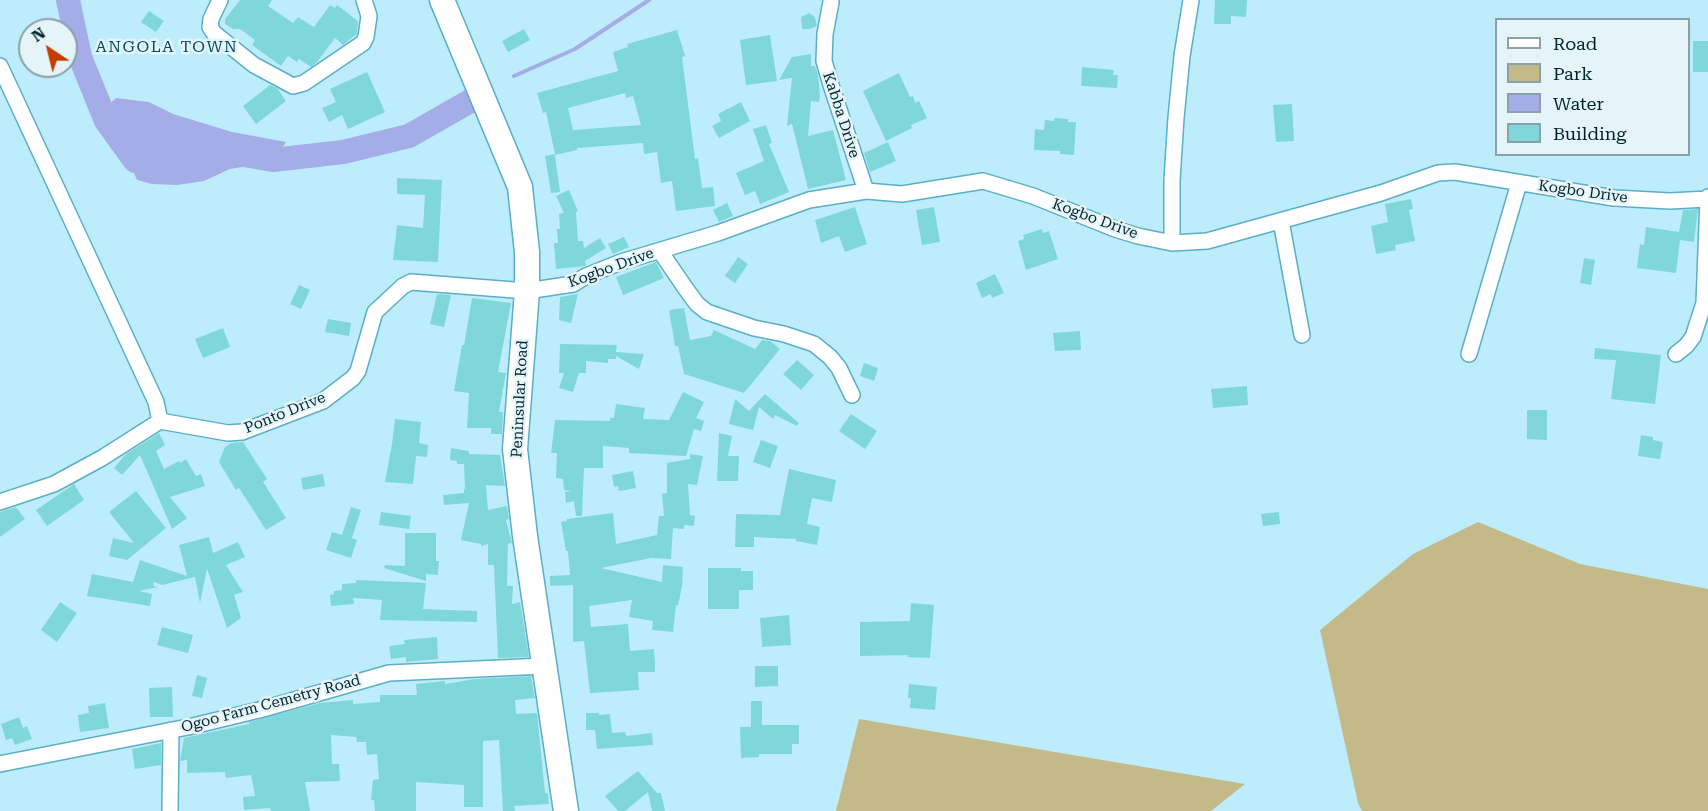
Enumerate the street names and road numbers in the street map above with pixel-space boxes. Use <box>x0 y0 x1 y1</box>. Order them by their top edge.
street label: Kabba Drive <box>819 70 863 160</box>
street label: Kogbo Drive <box>1537 177 1629 207</box>
street label: Kogbo Drive <box>1050 195 1140 243</box>
street label: Kogbo Drive <box>566 244 656 292</box>
street label: Peninsular Road <box>508 340 532 458</box>
street label: Ponto Drive <box>242 389 328 437</box>
street label: Ogoo Farm Cemetry Road <box>179 671 363 737</box>

